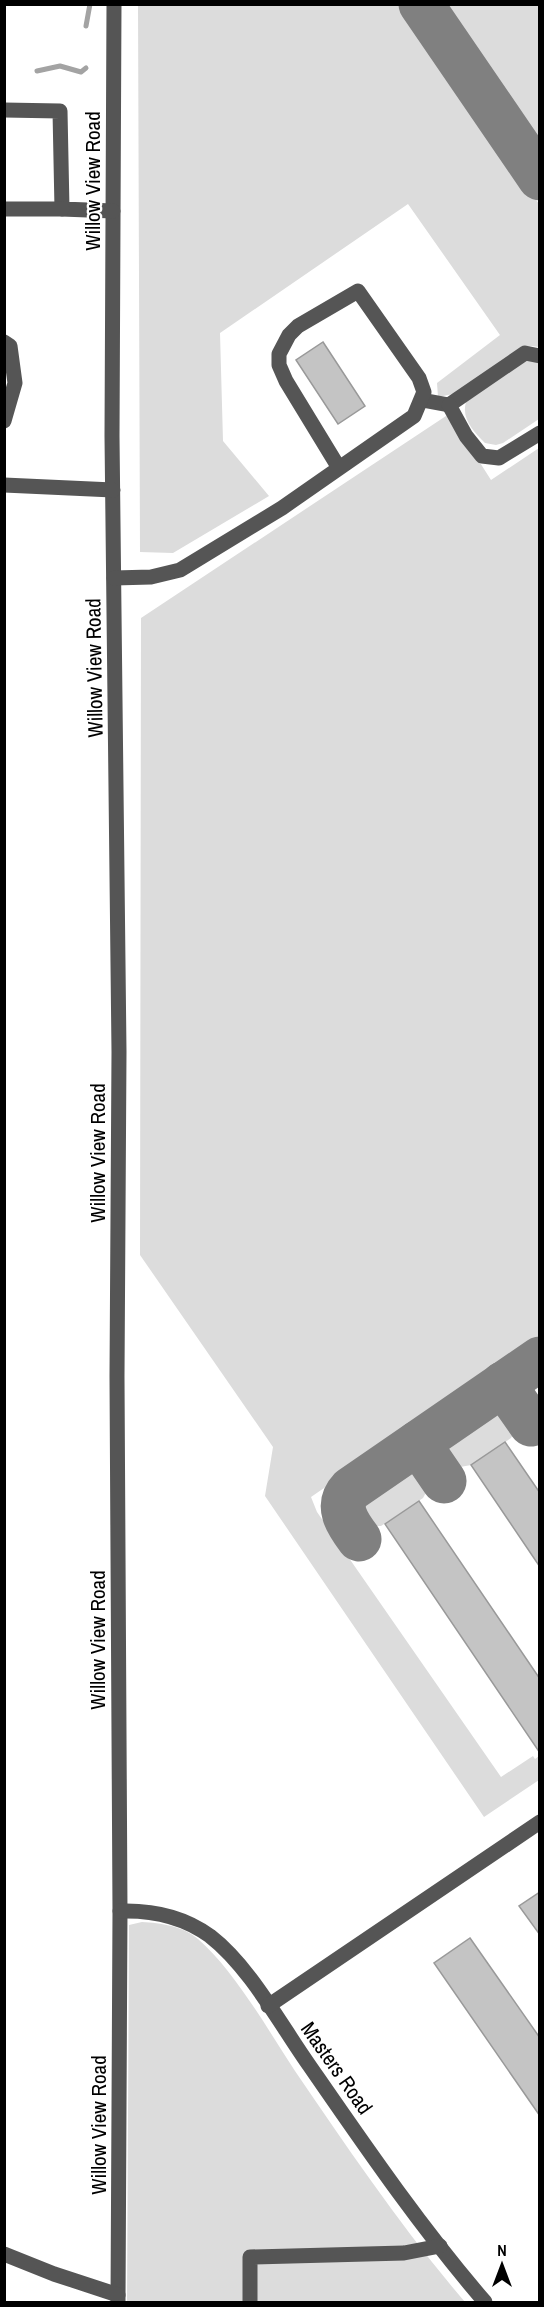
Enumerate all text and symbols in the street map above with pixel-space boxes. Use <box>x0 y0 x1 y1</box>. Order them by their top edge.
street label: Willow View Road <box>78 111 107 251</box>
street label: Willow View Road <box>78 598 110 738</box>
street label: Willow View Road <box>83 1083 112 1223</box>
street label: Willow View Road <box>83 1570 112 1710</box>
street label: Masters Road <box>294 2016 380 2120</box>
street label: Willow View Road <box>84 2055 113 2195</box>
north arrow <box>472 2235 532 2295</box>
text: N <box>497 2239 507 2261</box>

